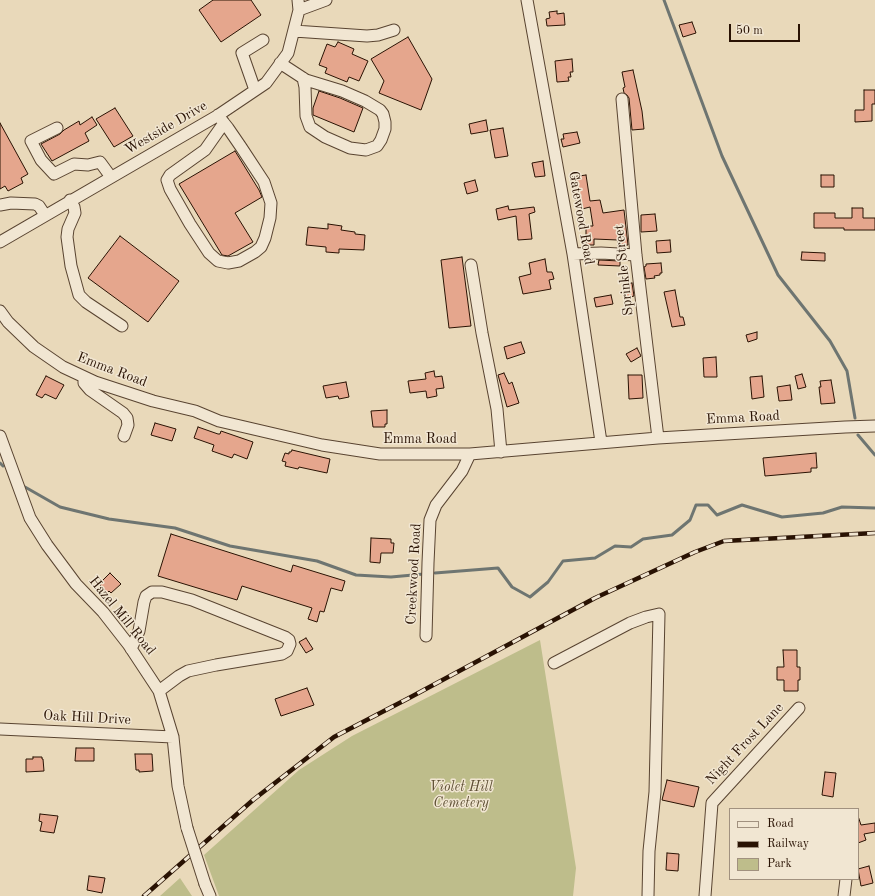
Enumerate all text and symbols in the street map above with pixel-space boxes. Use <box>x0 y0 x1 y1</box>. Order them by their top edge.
scale bar <box>731 16 802 42</box>
text: 50 m <box>736 25 763 37</box>
street label: Westside Drive <box>122 98 210 158</box>
street label: Gatewood Road <box>564 170 598 266</box>
street label: Sprinkle Street <box>611 224 637 316</box>
street label: Emma Road <box>74 349 150 391</box>
street label: Emma Road <box>706 408 780 428</box>
street label: Emma Road <box>383 431 457 447</box>
street label: Creekwood Road <box>403 523 425 625</box>
street label: Hazel Mill Road <box>85 573 159 659</box>
street label: Night Frost Lane <box>703 700 787 788</box>
street label: Oak Hill Drive <box>43 707 131 729</box>
park label: Violet Hill Cemetery <box>429 779 493 812</box>
legend <box>729 808 859 880</box>
text: Road <box>767 818 794 830</box>
text: Railway <box>767 838 809 850</box>
text: Park <box>767 858 792 870</box>

